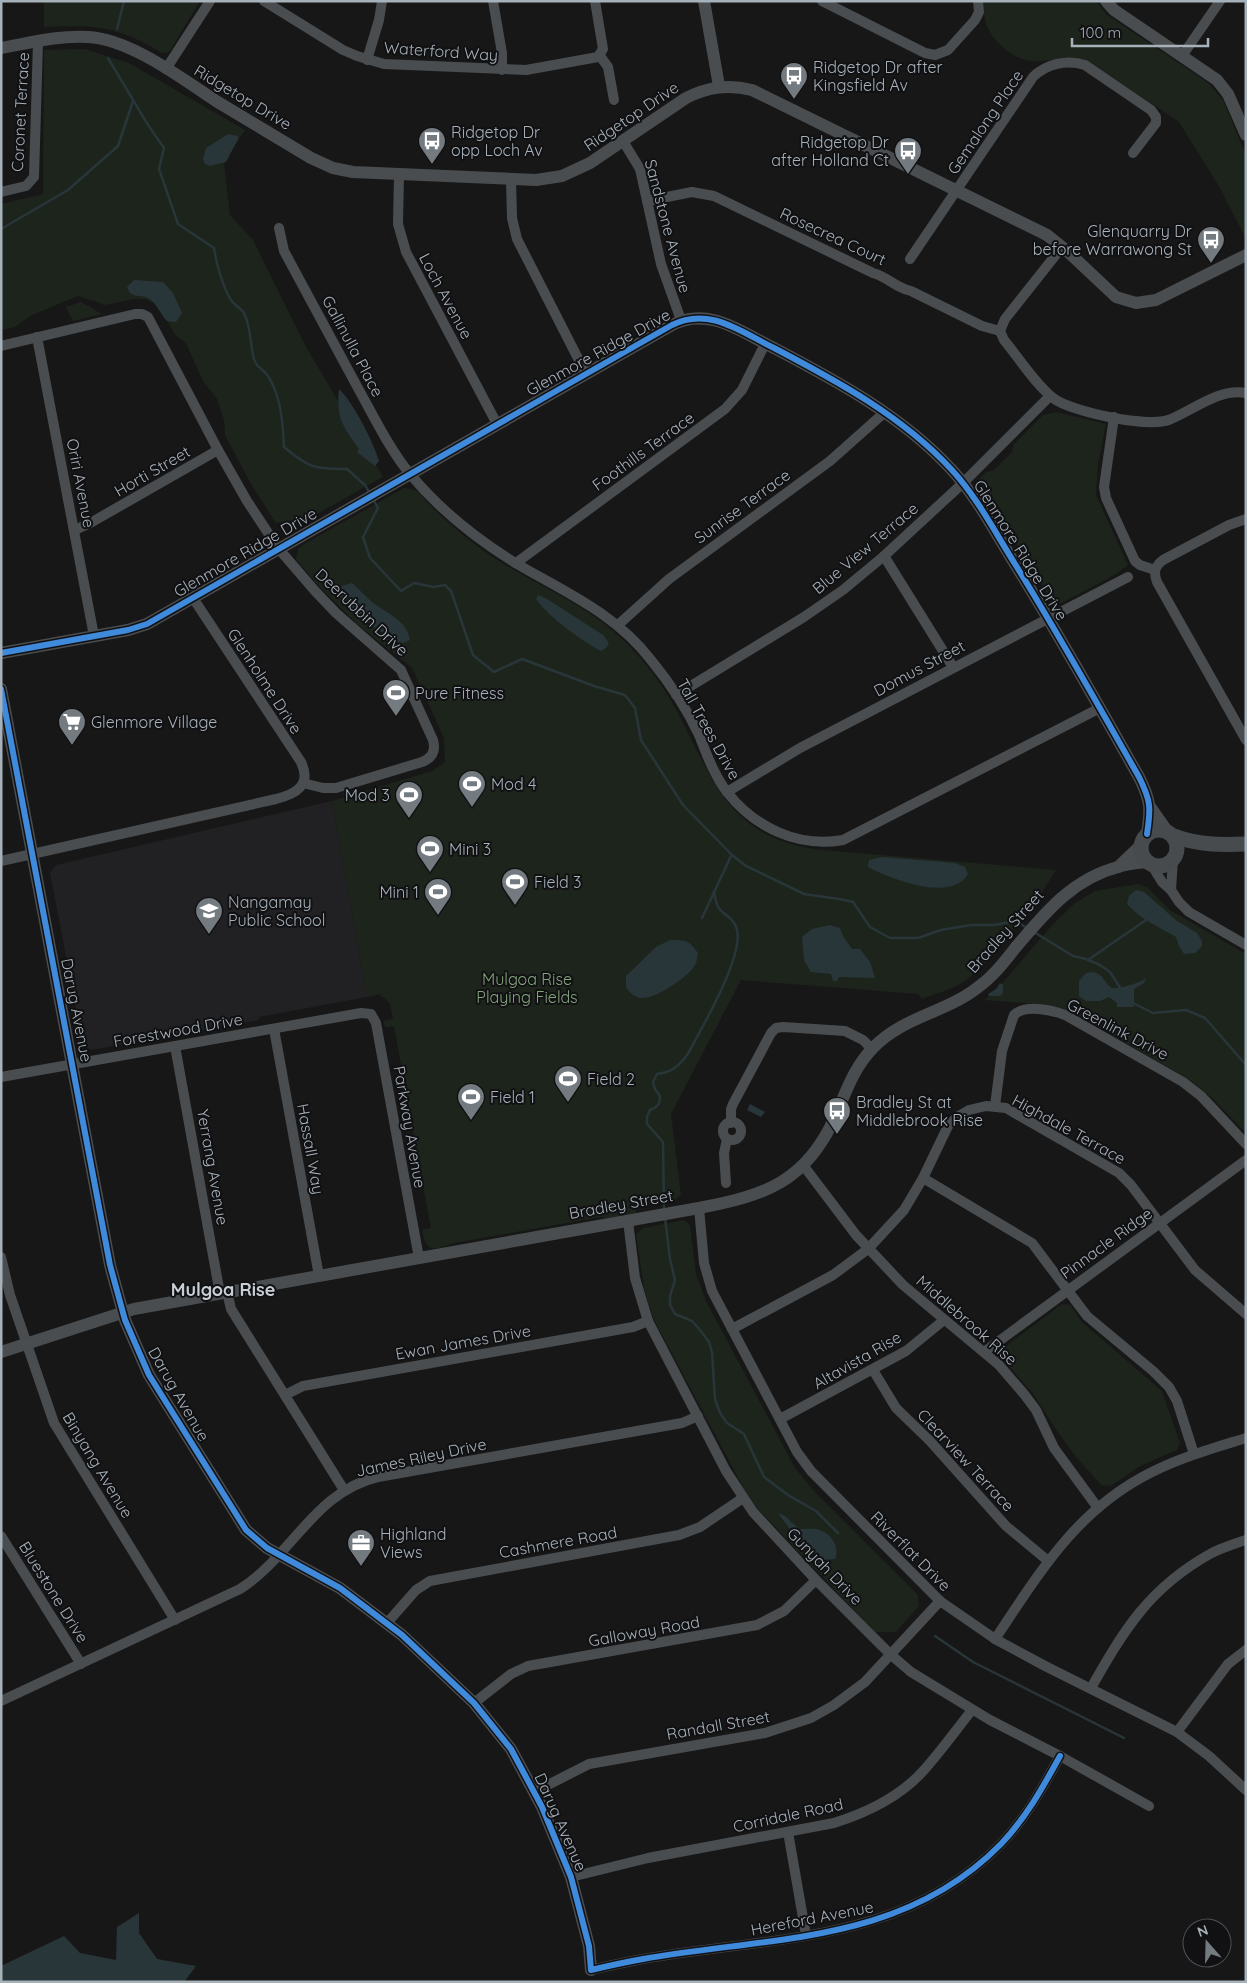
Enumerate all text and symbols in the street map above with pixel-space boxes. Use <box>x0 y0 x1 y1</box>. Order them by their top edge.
scale bar <box>1072 15 1208 47</box>
text: 100 m <box>1080 23 1121 42</box>
street label: Waterford Way <box>383 37 499 65</box>
street label: Coronet Terrace <box>7 52 33 172</box>
place label: Ridgetop Dr after Kingsfield Av <box>813 57 943 95</box>
street label: Ridgetop Drive <box>191 60 295 134</box>
bus stop icon: Ridgetop Dr after Kingsfield Av <box>779 61 809 100</box>
street label: Gemalong Place <box>943 66 1027 178</box>
street label: Ridgetop Drive <box>580 77 682 155</box>
place label: Ridgetop Dr opp Loch Av <box>451 122 543 160</box>
bus stop icon: Ridgetop Dr opp Loch Av <box>417 126 447 165</box>
place label: Ridgetop Dr after Holland Ct <box>771 132 889 170</box>
bus stop icon: Ridgetop Dr after Holland Ct <box>893 136 923 175</box>
street label: Sandstone Avenue <box>641 157 695 295</box>
street label: Rosecrea Court <box>777 203 889 269</box>
place label: Glenquarry Dr before Warrawong St <box>1033 221 1192 259</box>
bus stop icon: Glenquarry Dr before Warrawong St <box>1196 225 1226 264</box>
street label: Loch Avenue <box>415 250 477 342</box>
street label: Gallinulla Place <box>318 292 388 400</box>
street label: Glenmore Ridge Drive <box>522 304 674 400</box>
street label: Foothills Terrace <box>588 407 698 495</box>
street label: Oriri Avenue <box>63 437 99 529</box>
street label: Horti Street <box>110 441 194 501</box>
street label: Sunrise Terrace <box>690 464 794 548</box>
street label: Glenmore Ridge Drive <box>970 476 1072 624</box>
street label: Blue View Terrace <box>808 498 922 598</box>
street label: Glenmore Ridge Drive <box>170 503 320 601</box>
street label: Deerubbin Drive <box>311 564 413 660</box>
street label: Glenholme Drive <box>223 624 307 738</box>
street label: Domus Street <box>870 636 968 700</box>
street label: Tall Trees Drive <box>673 675 745 783</box>
sports icon: Pure Fitness <box>381 678 411 717</box>
place label: Pure Fitness <box>415 683 504 703</box>
supermarket icon: Glenmore Village <box>57 707 87 746</box>
place label: Glenmore Village <box>91 712 217 732</box>
sports icon: Mod 4 <box>457 769 487 808</box>
place label: Mod 4 <box>491 774 536 794</box>
sports icon: Mod 3 <box>394 780 424 819</box>
place label: Mod 3 <box>345 785 390 805</box>
sports icon: Mini 3 <box>415 834 445 873</box>
place label: Mini 3 <box>449 839 491 859</box>
sports icon: Field 3 <box>500 867 530 906</box>
place label: Field 3 <box>534 872 582 892</box>
sports icon: Mini 1 <box>423 877 453 916</box>
place label: Mini 1 <box>379 882 419 902</box>
street label: Bradley Street <box>962 885 1048 977</box>
place label: Nangamay Public School <box>228 892 325 930</box>
school or university icon: Nangamay Public School <box>194 896 224 935</box>
street label: Darug Avenue <box>57 956 97 1064</box>
park label: Mulgoa Rise Playing Fields <box>476 969 578 1007</box>
street label: Greenlink Drive <box>1064 994 1172 1064</box>
street label: Forestwood Drive <box>112 1009 244 1051</box>
street label: Parkway Avenue <box>389 1064 431 1190</box>
sports icon: Field 2 <box>553 1064 583 1103</box>
place label: Field 2 <box>587 1069 635 1089</box>
sports icon: Field 1 <box>456 1082 486 1121</box>
place label: Field 1 <box>490 1087 535 1107</box>
street label: Highdale Terrace <box>1009 1090 1129 1168</box>
place label: Bradley St at Middlebrook Rise <box>856 1092 983 1130</box>
bus stop icon: Bradley St at Middlebrook Rise <box>822 1096 852 1135</box>
street label: Hassall Way <box>293 1102 329 1196</box>
street label: Yerrang Avenue <box>193 1107 233 1227</box>
street label: Bradley Street <box>567 1185 675 1223</box>
street label: Pinnacle Ridge <box>1056 1203 1156 1283</box>
street label: Middlebrook Rise <box>912 1271 1022 1369</box>
district label: Mulgoa Rise <box>171 1278 275 1301</box>
street label: Ewan James Drive <box>394 1320 532 1364</box>
street label: Altavista Rise <box>809 1327 905 1393</box>
street label: Darug Avenue <box>144 1343 214 1445</box>
street label: Clearview Terrace <box>913 1405 1019 1515</box>
street label: Binyang Avenue <box>58 1408 138 1522</box>
street label: James Riley Drive <box>354 1433 488 1481</box>
street label: Riverflat Drive <box>867 1507 955 1595</box>
street label: Cashmere Road <box>498 1522 618 1562</box>
street label: Gunyah Drive <box>783 1523 867 1609</box>
place label: Highland Views <box>380 1524 446 1562</box>
office icon: Highland Views <box>346 1528 376 1567</box>
street label: Bluestone Drive <box>15 1538 93 1646</box>
street label: Galloway Road <box>587 1611 701 1651</box>
street label: Randall Street <box>665 1706 771 1744</box>
street label: Darug Avenue <box>530 1770 592 1874</box>
street label: Corridale Road <box>731 1794 845 1836</box>
street label: Hereford Avenue <box>749 1896 875 1940</box>
north arrow <box>1182 1918 1232 1968</box>
text: N <box>1195 1921 1210 1941</box>

